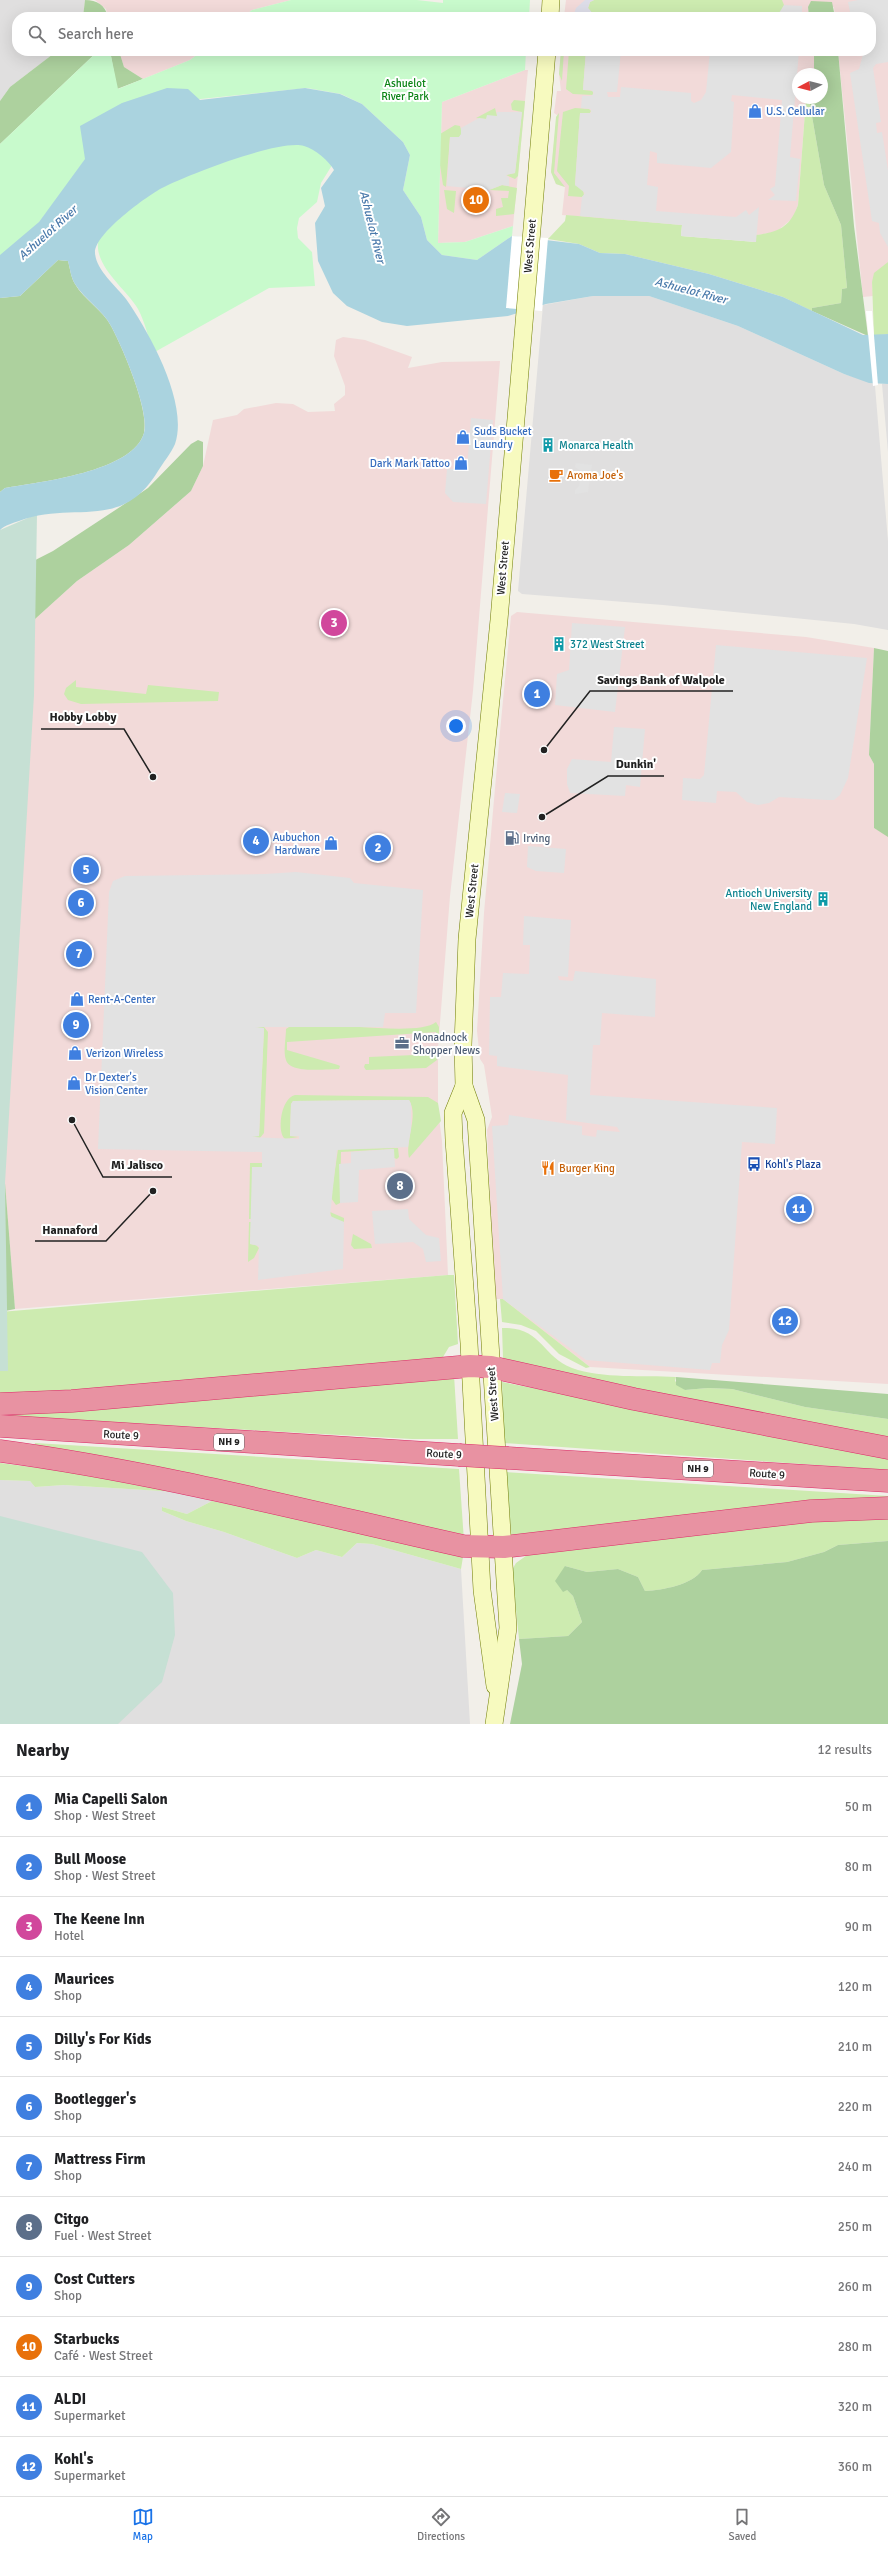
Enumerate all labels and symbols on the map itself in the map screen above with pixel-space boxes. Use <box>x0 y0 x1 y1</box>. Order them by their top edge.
north arrow <box>792 68 828 104</box>
park label: Ashuelot River Park <box>381 77 429 103</box>
shop icon: U.S. Cellular <box>747 103 763 119</box>
place label: U.S. Cellular <box>766 105 825 118</box>
pin: 10 <box>463 185 489 215</box>
water label: Ashuelot River <box>356 189 389 266</box>
water label: Ashuelot River <box>15 202 82 263</box>
street label: West Street <box>521 218 539 274</box>
water label: Ashuelot River <box>653 274 730 308</box>
place label: Suds Bucket Laundry <box>474 425 532 451</box>
shop icon: Suds Bucket Laundry <box>455 429 471 445</box>
building icon: Monarca Health <box>540 437 556 453</box>
place label: Monarca Health <box>559 439 634 452</box>
shop icon: Dark Mark Tattoo <box>453 455 469 471</box>
place label: Dark Mark Tattoo <box>370 457 450 470</box>
cafe icon: Aroma Joe's <box>548 467 564 483</box>
place label: Aroma Joe's <box>567 469 623 482</box>
street label: West Street <box>494 540 512 596</box>
pin: 3 <box>321 608 347 638</box>
building icon: 372 West Street <box>551 636 567 652</box>
place label: 372 West Street <box>570 638 645 651</box>
callout: Savings Bank of Walpole <box>590 667 733 691</box>
text: Savings Bank of Walpole <box>597 673 725 688</box>
pin: 1 <box>524 679 550 709</box>
callout: Hobby Lobby <box>41 705 124 729</box>
text: Hobby Lobby <box>49 710 117 725</box>
your location <box>446 716 466 736</box>
callout: Dunkin' <box>608 752 664 776</box>
text: Dunkin' <box>616 757 656 772</box>
pin: 4 <box>243 826 269 856</box>
fuel station icon: Irving <box>504 830 520 846</box>
place label: Aubuchon Hardware <box>273 831 320 857</box>
place label: Irving <box>523 832 550 845</box>
pin: 2 <box>365 833 391 863</box>
shop icon: Aubuchon Hardware <box>323 835 339 851</box>
pin: 5 <box>73 855 99 885</box>
street label: West Street <box>463 863 481 919</box>
place label: Antioch University New England <box>726 887 813 913</box>
pin: 6 <box>68 888 94 918</box>
building icon: Antioch University New England <box>815 891 831 907</box>
pin: 7 <box>66 939 92 969</box>
shop icon: Rent-A-Center <box>69 991 85 1007</box>
place label: Rent-A-Center <box>88 993 156 1006</box>
pin: 9 <box>63 1010 89 1040</box>
place label: Monadnock Shopper News <box>413 1031 480 1057</box>
office icon: Monadnock Shopper News <box>394 1035 410 1051</box>
shop icon: Verizon Wireless <box>67 1045 83 1061</box>
place label: Verizon Wireless <box>86 1047 163 1060</box>
place label: Dr Dexter's Vision Center <box>85 1071 148 1097</box>
shop icon: Dr Dexter's Vision Center <box>66 1075 82 1091</box>
callout: Mi Jalisco <box>103 1153 172 1177</box>
bus stop icon: Kohl's Plaza <box>746 1156 762 1172</box>
text: Mi Jalisco <box>111 1158 163 1173</box>
place label: Kohl's Plaza <box>765 1158 821 1171</box>
restaurant icon: Burger King <box>540 1160 556 1176</box>
place label: Burger King <box>559 1162 615 1175</box>
pin: 8 <box>387 1171 413 1201</box>
pin: 11 <box>786 1194 812 1224</box>
callout: Hannaford <box>35 1217 106 1241</box>
text: Hannaford <box>42 1223 98 1238</box>
pin: 12 <box>772 1306 798 1336</box>
street label: West Street <box>485 1366 501 1421</box>
street label: Route 9 <box>103 1428 139 1442</box>
road number: NH 9 <box>214 1434 244 1450</box>
street label: Route 9 <box>426 1447 462 1461</box>
road number: NH 9 <box>683 1461 713 1477</box>
street label: Route 9 <box>749 1466 785 1482</box>

